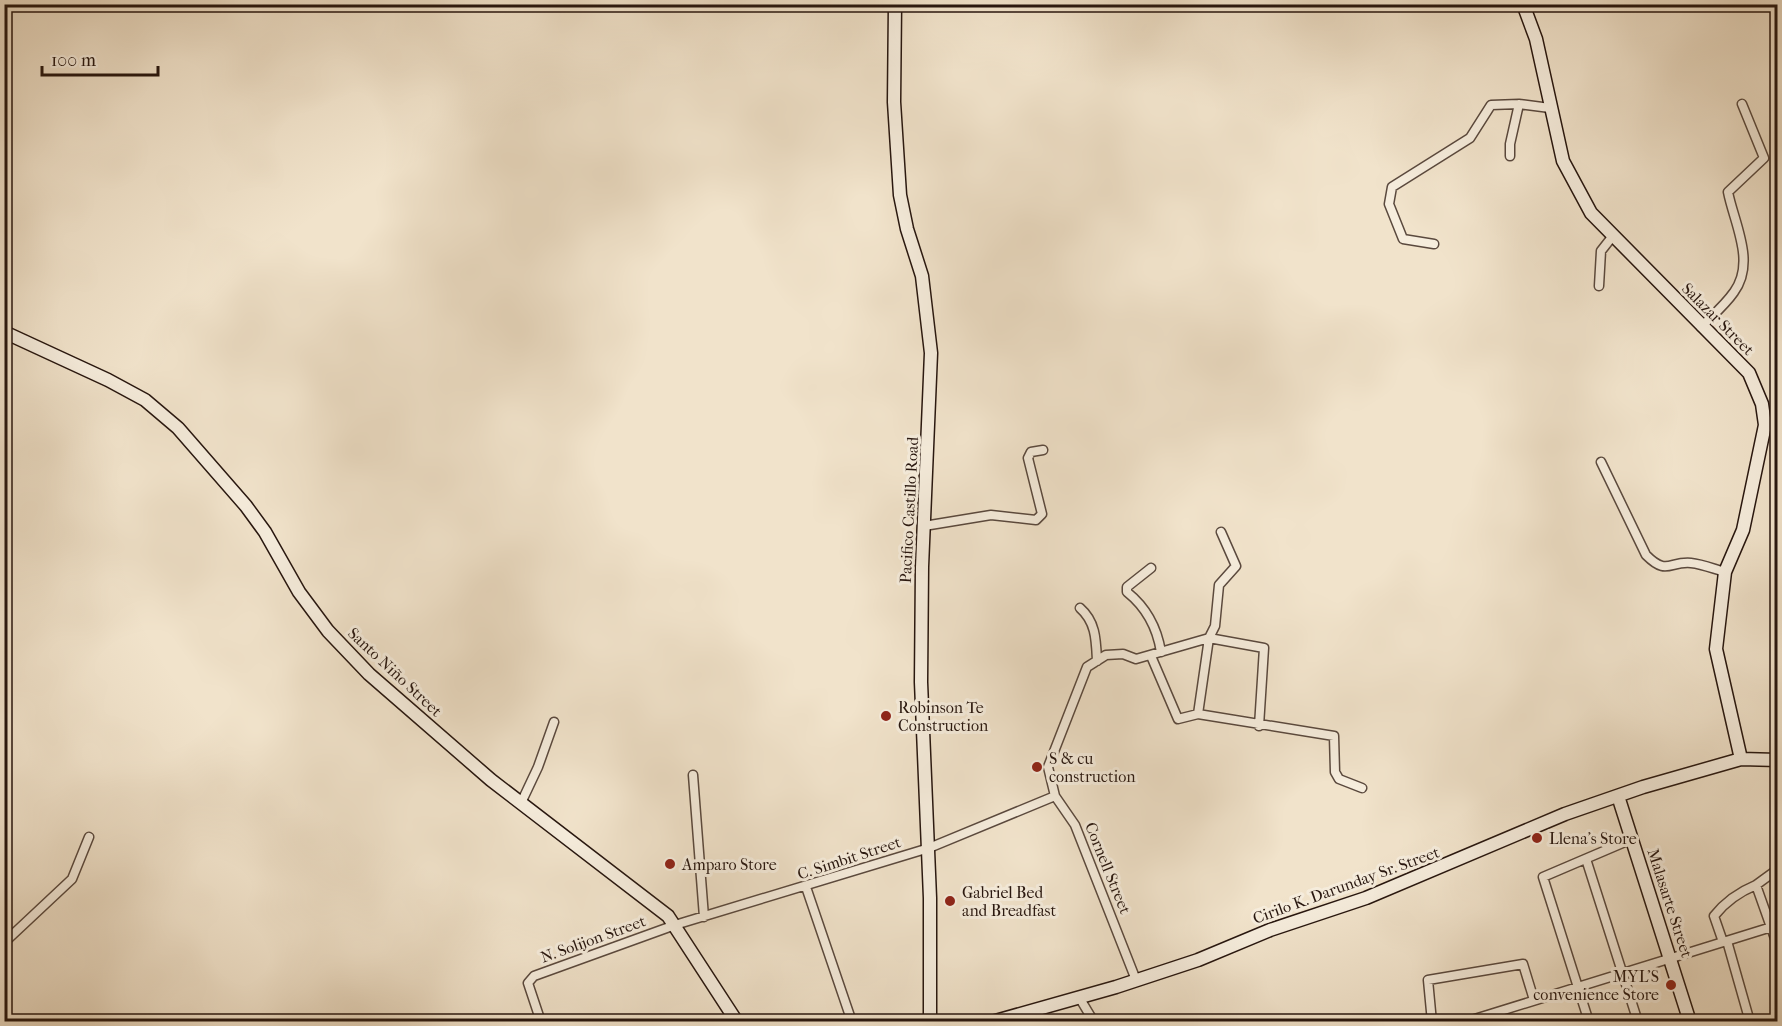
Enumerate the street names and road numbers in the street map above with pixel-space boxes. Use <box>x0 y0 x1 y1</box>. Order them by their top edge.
street label: Salazar Street <box>1678 279 1758 359</box>
street label: Pacifico Castillo Road <box>896 436 922 584</box>
street label: Santo Niño Street <box>344 624 446 721</box>
street label: Cornell Street <box>1081 819 1135 917</box>
street label: C. Simbit Street <box>795 832 903 884</box>
street label: Cirilo K. Darunday Sr. Street <box>1250 842 1442 928</box>
street label: Malasarte Street <box>1643 846 1697 960</box>
street label: N. Solijon Street <box>538 911 648 967</box>

